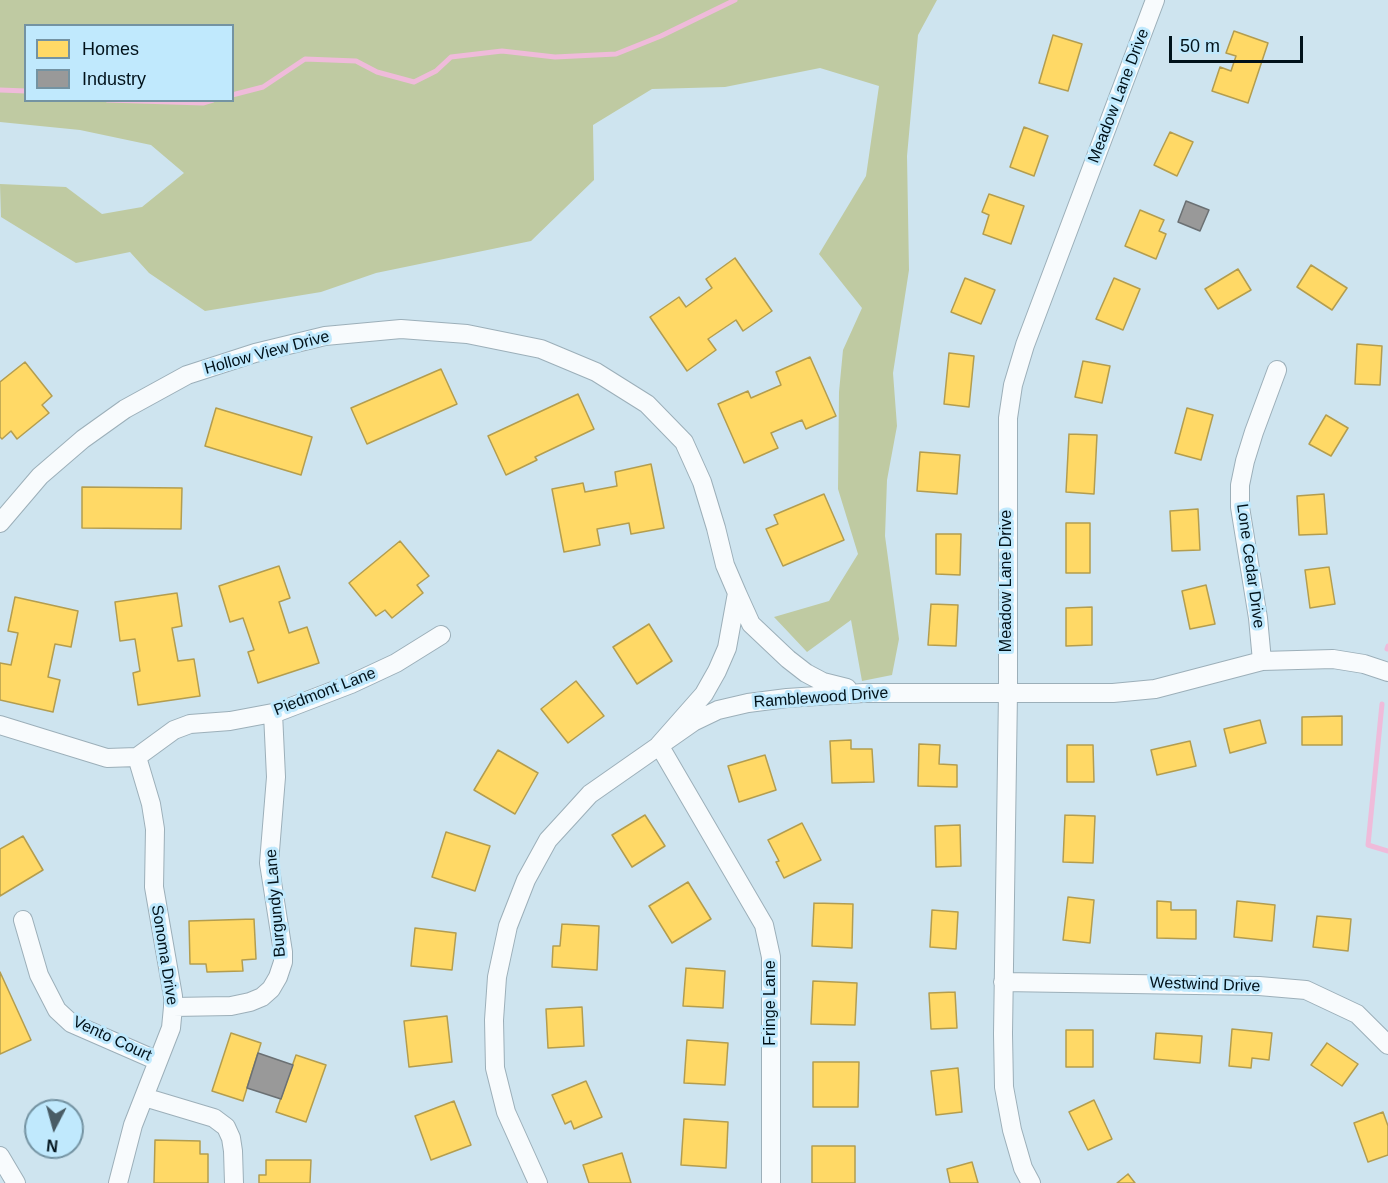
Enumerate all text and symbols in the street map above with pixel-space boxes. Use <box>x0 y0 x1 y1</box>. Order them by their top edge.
legend <box>24 24 234 102</box>
scale bar <box>1172 24 1306 62</box>
street label: Meadow Lane Drive <box>1085 26 1153 166</box>
text: 50 m <box>1180 36 1220 56</box>
text: Homes <box>82 39 139 59</box>
text: Industry <box>82 69 146 89</box>
street label: Hollow View Drive <box>202 327 332 379</box>
street label: Lone Cedar Drive <box>1232 503 1268 629</box>
street label: Meadow Lane Drive <box>997 510 1017 652</box>
street label: Piedmont Lane <box>271 664 379 720</box>
street label: Ramblewood Drive <box>753 684 889 712</box>
street label: Burgundy Lane <box>262 848 290 958</box>
street label: Sonoma Drive <box>147 903 181 1007</box>
street label: Fringe Lane <box>761 960 781 1046</box>
street label: Westwind Drive <box>1149 973 1261 997</box>
street label: Vento Court <box>70 1012 154 1066</box>
north arrow <box>24 1099 84 1159</box>
text: N <box>46 1136 59 1154</box>

